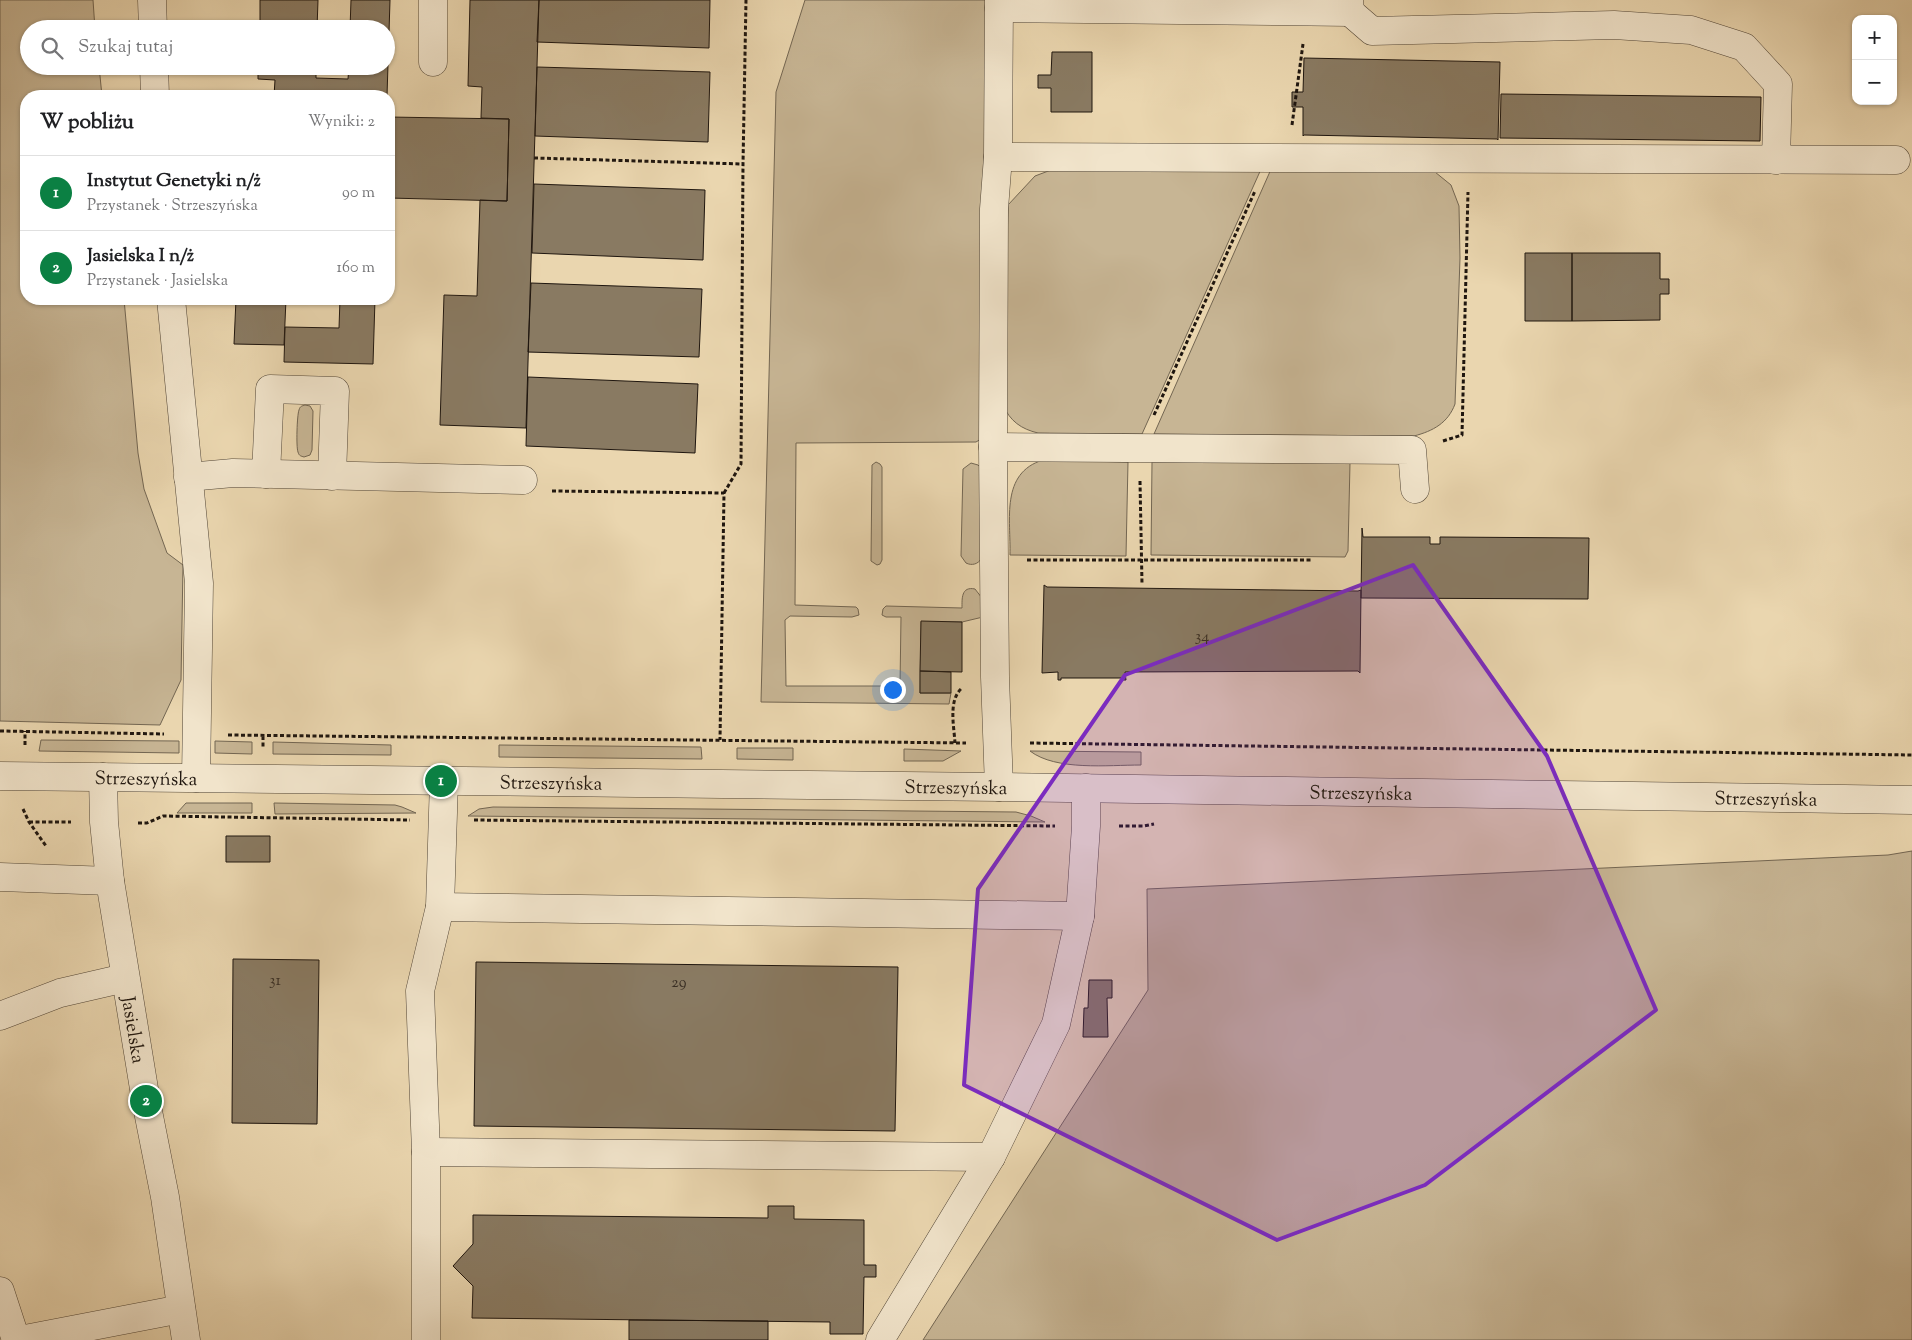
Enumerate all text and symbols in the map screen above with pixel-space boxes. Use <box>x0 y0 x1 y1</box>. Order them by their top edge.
map controls <box>1852 15 1897 105</box>
button: + <box>1852 15 1897 60</box>
search box <box>20 20 395 75</box>
icon: search <box>38 34 66 62</box>
text: Szukaj tutaj <box>78 34 173 61</box>
button: − <box>1852 60 1897 105</box>
text: W pobliżu <box>40 108 134 138</box>
text: Wyniki: 2 <box>308 111 375 134</box>
text: Instytut Genetyki n/ż <box>87 168 261 195</box>
text: 1 <box>53 182 59 205</box>
text: 90 m <box>342 182 375 205</box>
text: Przystanek · Strzeszyńska <box>87 195 258 218</box>
text: Jasielska I n/ż <box>87 243 194 270</box>
text: 2 <box>52 257 60 280</box>
text: 160 m <box>337 257 375 280</box>
text: Przystanek · Jasielska <box>87 270 228 293</box>
house number: 34 <box>1195 626 1209 649</box>
your location <box>880 677 906 703</box>
pin: 1 <box>425 762 457 800</box>
street label: Strzeszyńska <box>94 766 198 794</box>
street label: Strzeszyńska <box>499 771 603 799</box>
street label: Strzeszyńska <box>904 775 1008 803</box>
street label: Strzeszyńska <box>1309 780 1413 809</box>
street label: Strzeszyńska <box>1714 786 1818 815</box>
house number: 31 <box>269 970 282 993</box>
house number: 29 <box>671 972 687 995</box>
street label: Jasielska <box>113 994 151 1066</box>
pin: 2 <box>130 1082 162 1120</box>

